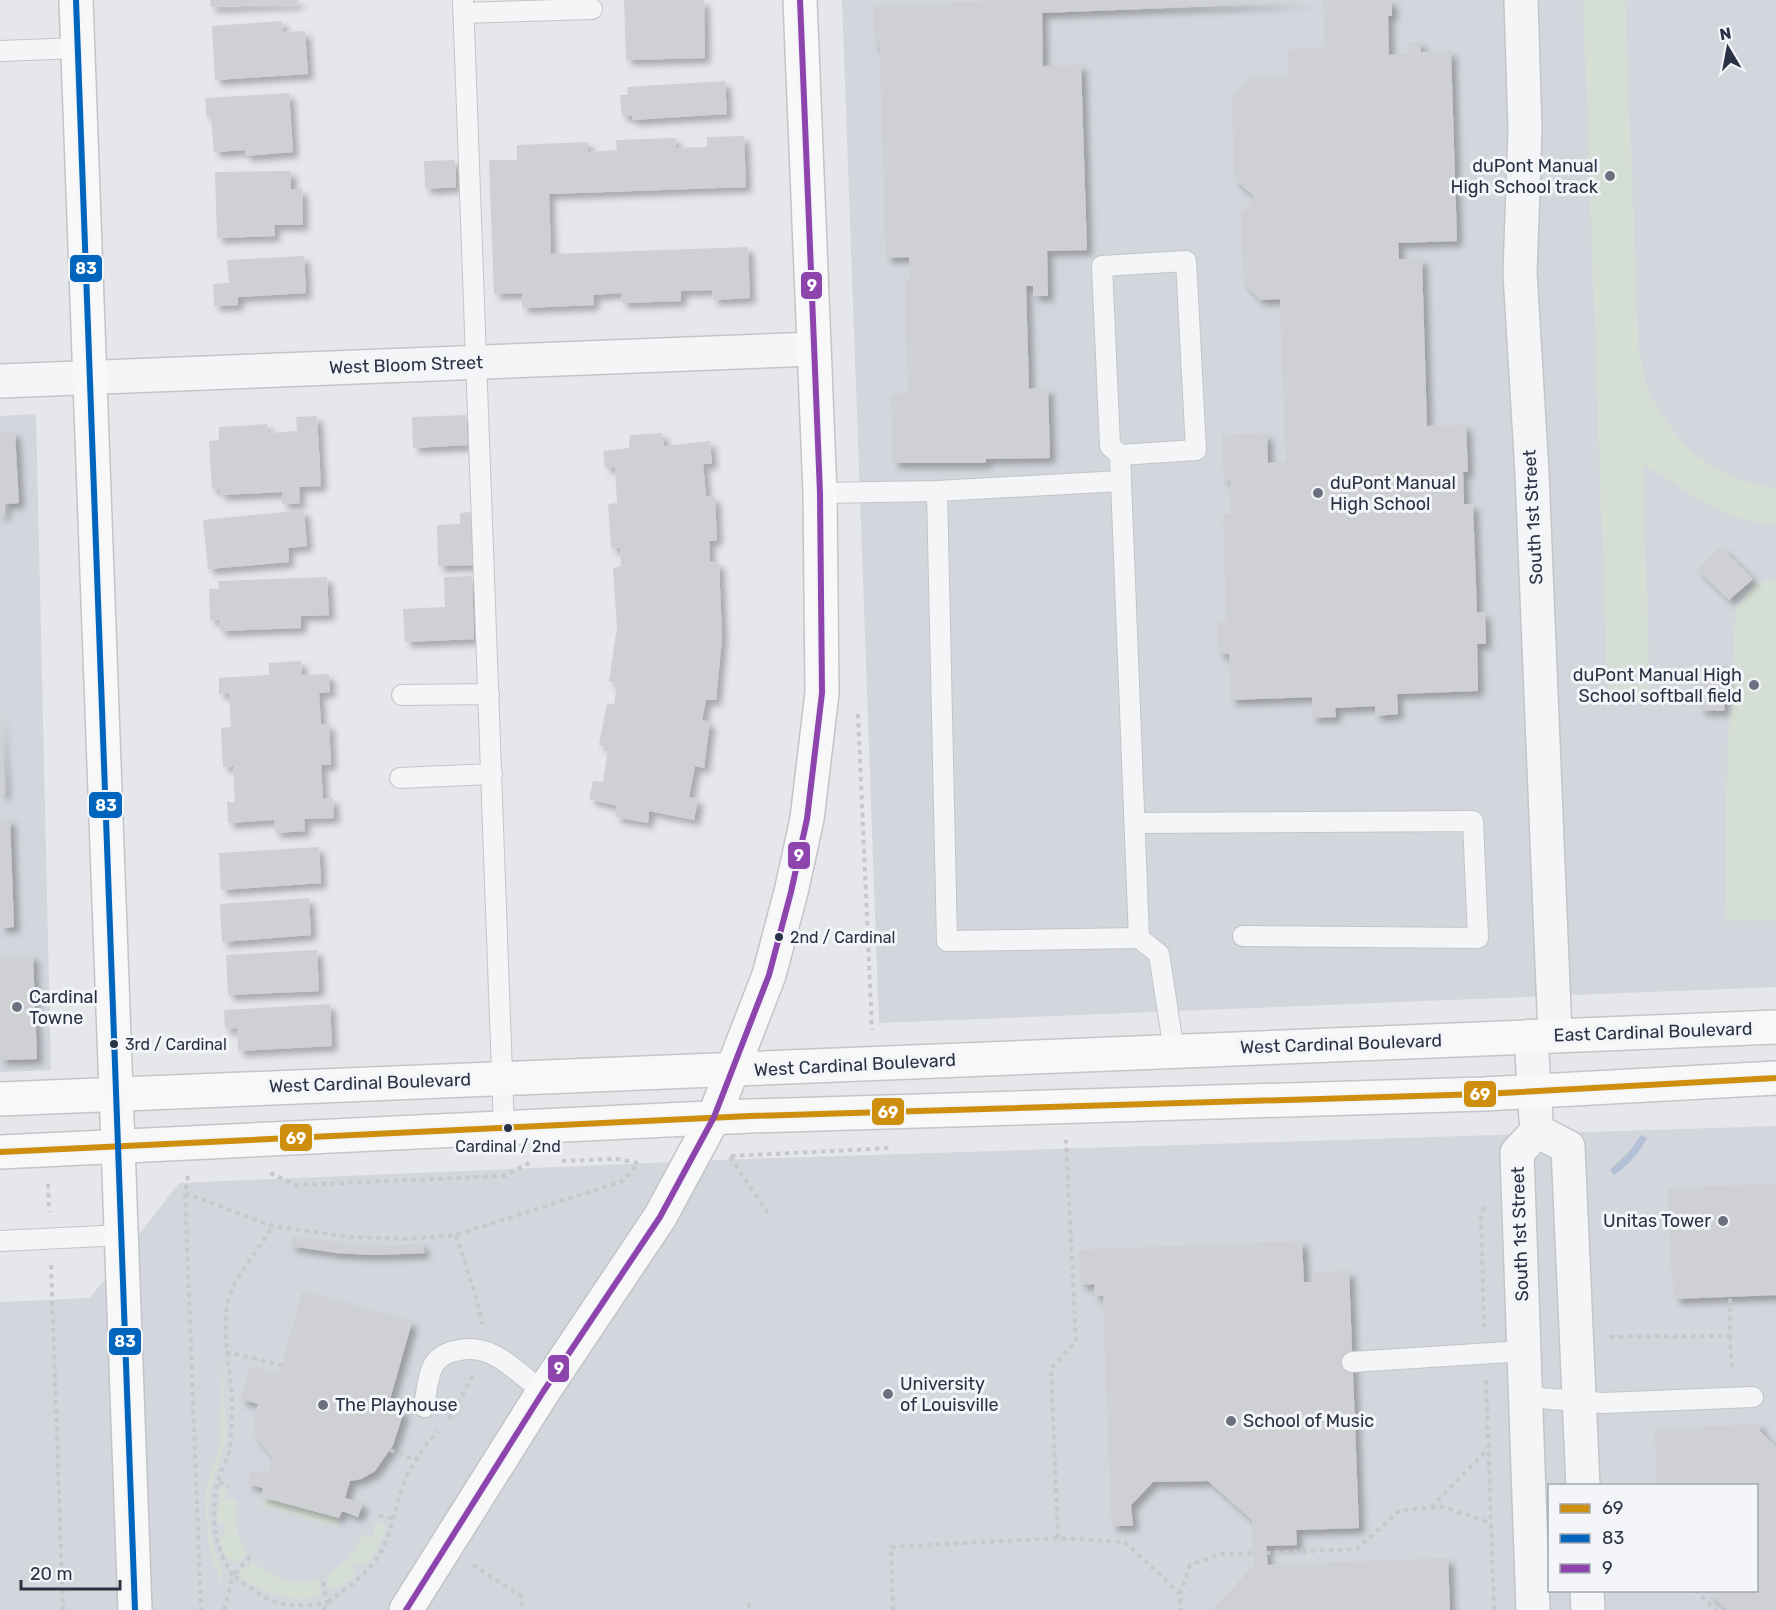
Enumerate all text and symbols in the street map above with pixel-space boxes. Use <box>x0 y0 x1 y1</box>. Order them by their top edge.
north arrow <box>1698 18 1758 78</box>
text: N <box>1718 23 1733 44</box>
place label: duPont Manual High School track <box>1451 155 1599 198</box>
marker: duPont Manual High School track <box>1603 169 1617 183</box>
line badge: 83 <box>69 254 103 283</box>
text: 83 <box>75 259 97 278</box>
line badge: 9 <box>800 271 823 300</box>
text: 9 <box>807 276 817 295</box>
street label: West Bloom Street <box>329 351 483 379</box>
street label: South 1st Street <box>1518 449 1548 585</box>
place label: duPont Manual High School <box>1330 472 1456 515</box>
marker: duPont Manual High School <box>1311 486 1325 500</box>
place label: duPont Manual High School softball field <box>1573 664 1742 707</box>
marker: duPont Manual High School softball field <box>1747 678 1761 692</box>
line badge: 83 <box>88 791 123 819</box>
text: 83 <box>95 796 117 815</box>
line badge: 9 <box>787 841 811 870</box>
text: 9 <box>794 846 804 865</box>
place label: 2nd / Cardinal <box>790 928 895 947</box>
marker: 2nd / Cardinal <box>773 931 785 943</box>
place label: Cardinal Towne <box>29 986 98 1029</box>
marker: Cardinal Towne <box>10 1000 24 1014</box>
street label: East Cardinal Boulevard <box>1553 1018 1753 1046</box>
street label: West Cardinal Boulevard <box>1240 1029 1442 1059</box>
place label: 3rd / Cardinal <box>125 1035 227 1054</box>
marker: 3rd / Cardinal <box>108 1038 120 1050</box>
street label: West Cardinal Boulevard <box>753 1049 957 1081</box>
street label: West Cardinal Boulevard <box>269 1068 471 1098</box>
line badge: 69 <box>1463 1080 1497 1108</box>
text: 69 <box>1470 1085 1490 1104</box>
line badge: 69 <box>871 1097 905 1126</box>
text: 69 <box>878 1103 898 1122</box>
marker: Cardinal / 2nd <box>502 1122 514 1134</box>
line badge: 69 <box>279 1123 313 1152</box>
text: 69 <box>286 1129 306 1148</box>
place label: Cardinal / 2nd <box>455 1137 561 1156</box>
street label: South 1st Street <box>1507 1166 1533 1302</box>
place label: Unitas Tower <box>1603 1210 1711 1232</box>
marker: Unitas Tower <box>1716 1214 1730 1228</box>
line badge: 83 <box>108 1327 142 1356</box>
text: 83 <box>114 1332 136 1351</box>
line badge: 9 <box>547 1354 570 1383</box>
text: 9 <box>554 1359 564 1378</box>
place label: University of Louisville <box>900 1373 999 1416</box>
marker: University of Louisville <box>881 1387 895 1401</box>
place label: The Playhouse <box>335 1394 458 1416</box>
marker: The Playhouse <box>316 1398 330 1412</box>
place label: School of Music <box>1243 1410 1374 1432</box>
marker: School of Music <box>1224 1414 1238 1428</box>
legend <box>1548 1484 1758 1592</box>
text: 69 <box>1602 1497 1624 1519</box>
text: 83 <box>1602 1527 1624 1549</box>
scale bar <box>21 1553 120 1591</box>
text: 9 <box>1602 1557 1613 1579</box>
text: 20 m <box>30 1563 72 1585</box>

